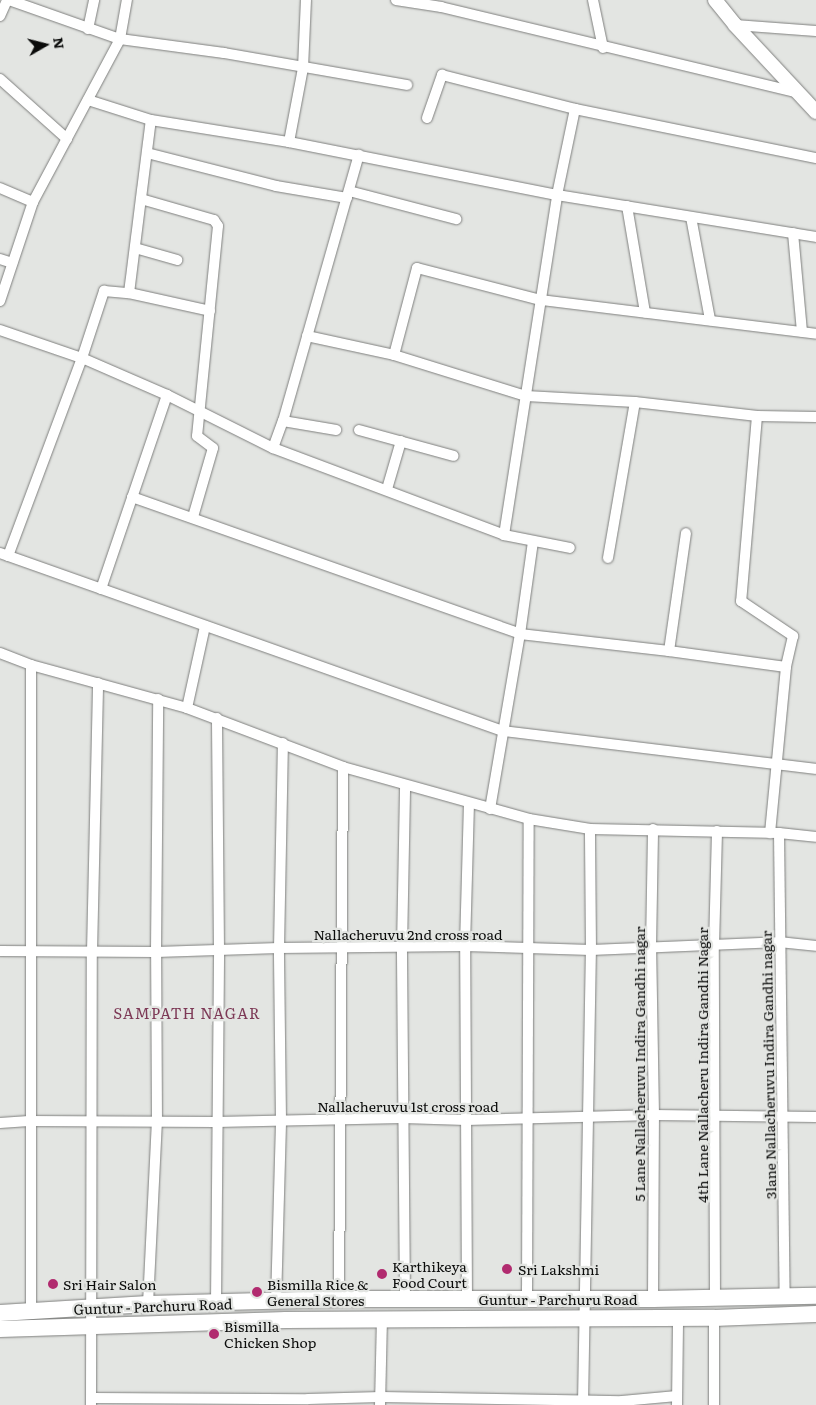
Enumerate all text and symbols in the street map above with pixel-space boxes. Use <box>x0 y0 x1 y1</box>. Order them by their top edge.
north arrow <box>20 20 70 70</box>
text: N <box>49 36 71 50</box>
street label: Nallacheruvu 2nd cross road <box>314 926 502 942</box>
street label: 5 Lane Nallacheruvu Indira Gandhi nagar <box>631 926 647 1202</box>
street label: 4th Lane Nallacheru Indira Gandhi Nagar <box>694 927 710 1203</box>
street label: 3lane Nallacheruvu Indira Gandhi nagar <box>757 931 779 1199</box>
district label: SAMPATH NAGAR <box>112 1004 262 1022</box>
street label: Nallacheruvu 1st cross road <box>317 1098 499 1114</box>
place label: Karthikeya Food Court <box>392 1258 467 1290</box>
place label: Sri Lakshmi <box>518 1261 599 1277</box>
marker: Sri Lakshmi <box>500 1262 514 1276</box>
marker: Karthikeya Food Court <box>376 1268 388 1280</box>
place label: Sri Hair Salon <box>63 1276 156 1292</box>
place label: Bismilla Rice & General Stores <box>267 1276 368 1308</box>
marker: Sri Hair Salon <box>47 1278 59 1290</box>
marker: Bismilla Rice & General Stores <box>251 1286 263 1298</box>
street label: Guntur - Parchuru Road <box>478 1291 638 1307</box>
street label: Guntur - Parchuru Road <box>73 1295 233 1317</box>
place label: Bismilla Chicken Shop <box>224 1318 316 1350</box>
marker: Bismilla Chicken Shop <box>208 1328 220 1340</box>

